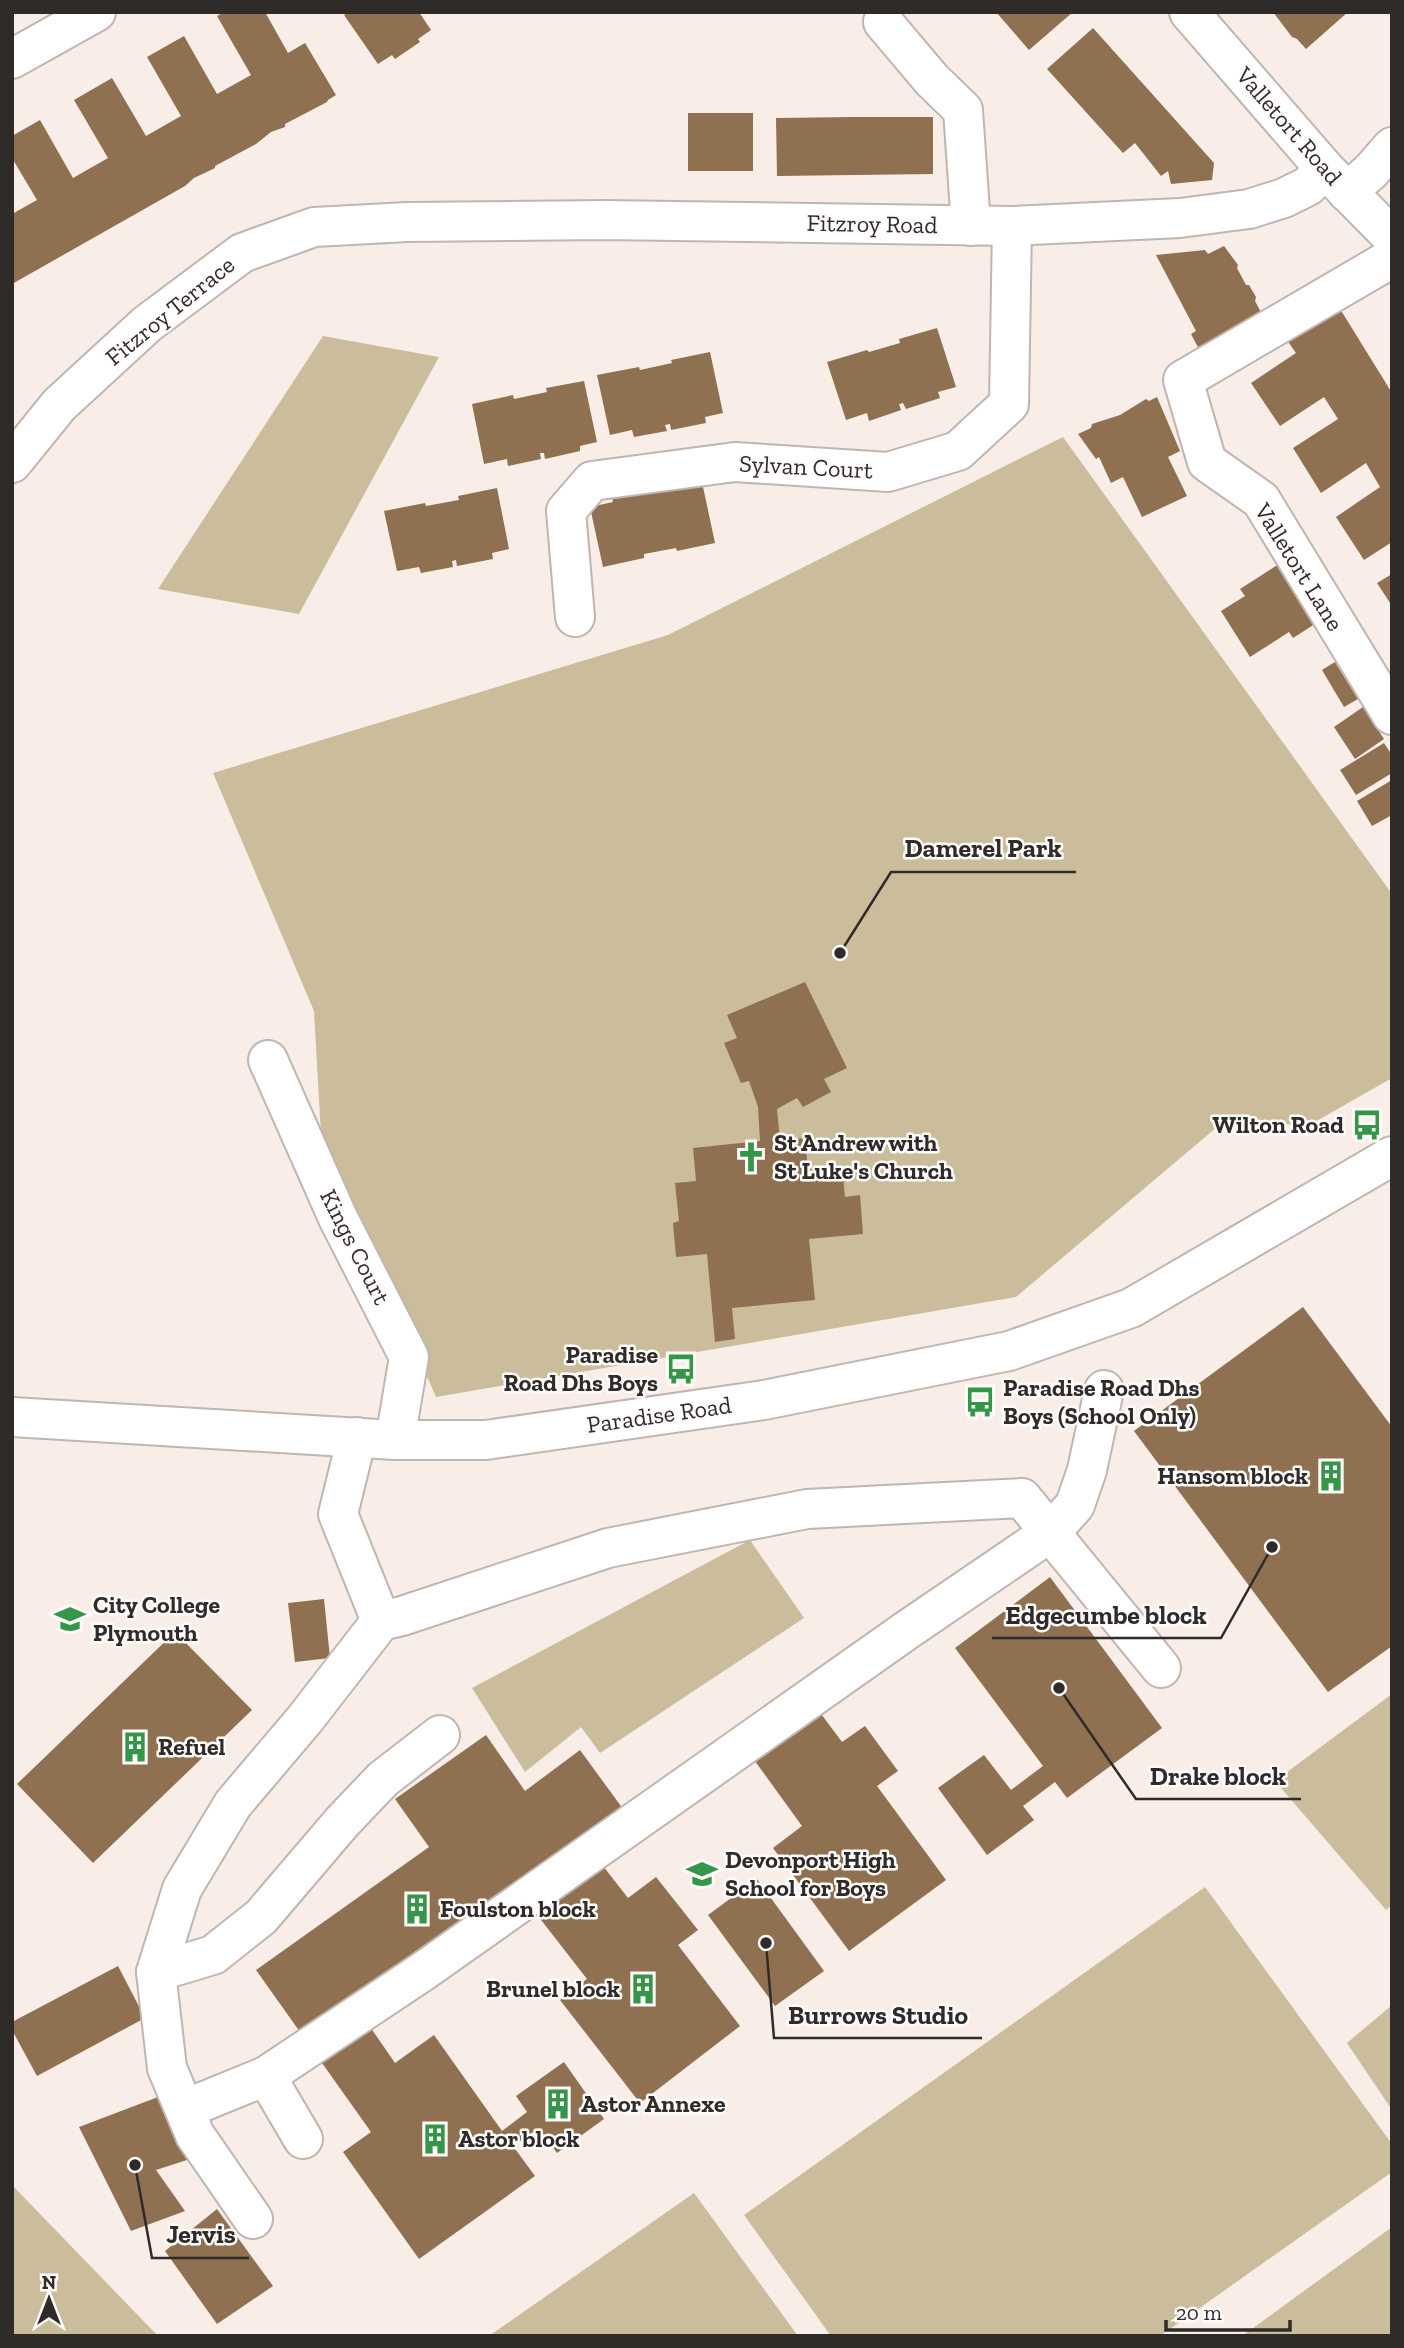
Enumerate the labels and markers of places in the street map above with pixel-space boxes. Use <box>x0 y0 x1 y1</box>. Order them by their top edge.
callout: Damerel Park <box>891 825 1076 872</box>
bus stop icon: Wilton Road <box>1350 1108 1384 1142</box>
place label: Wilton Road <box>1213 1110 1344 1139</box>
place label: St Andrew with St Luke's Church <box>774 1128 953 1185</box>
church icon: St Andrew with St Luke's Church <box>734 1140 768 1174</box>
place label: Paradise Road Dhs Boys <box>504 1340 658 1397</box>
bus stop icon: Paradise Road Dhs Boys <box>664 1352 698 1386</box>
place label: Paradise Road Dhs Boys (School Only) <box>1003 1373 1199 1430</box>
bus stop icon: Paradise Road Dhs Boys (School Only) <box>963 1385 997 1419</box>
building icon: Hansom block <box>1314 1459 1348 1493</box>
place label: Hansom block <box>1157 1461 1308 1490</box>
place label: City College Plymouth <box>93 1590 221 1647</box>
callout: Edgecumbe block <box>992 1591 1221 1638</box>
school or university icon: City College Plymouth <box>53 1602 87 1636</box>
building icon: Refuel <box>118 1730 152 1764</box>
place label: Refuel <box>158 1732 226 1761</box>
callout: Drake block <box>1136 1752 1301 1799</box>
place label: Devonport High School for Boys <box>725 1845 896 1902</box>
school or university icon: Devonport High School for Boys <box>685 1857 719 1891</box>
building icon: Foulston block <box>400 1892 434 1926</box>
place label: Foulston block <box>440 1894 596 1923</box>
building icon: Brunel block <box>626 1972 660 2006</box>
place label: Brunel block <box>486 1974 620 2003</box>
callout: Burrows Studio <box>774 1991 982 2038</box>
building icon: Astor Annexe <box>541 2087 575 2121</box>
place label: Astor Annexe <box>581 2089 726 2118</box>
building icon: Astor block <box>418 2122 452 2156</box>
place label: Astor block <box>458 2124 580 2153</box>
callout: Jervis <box>152 2211 249 2258</box>

